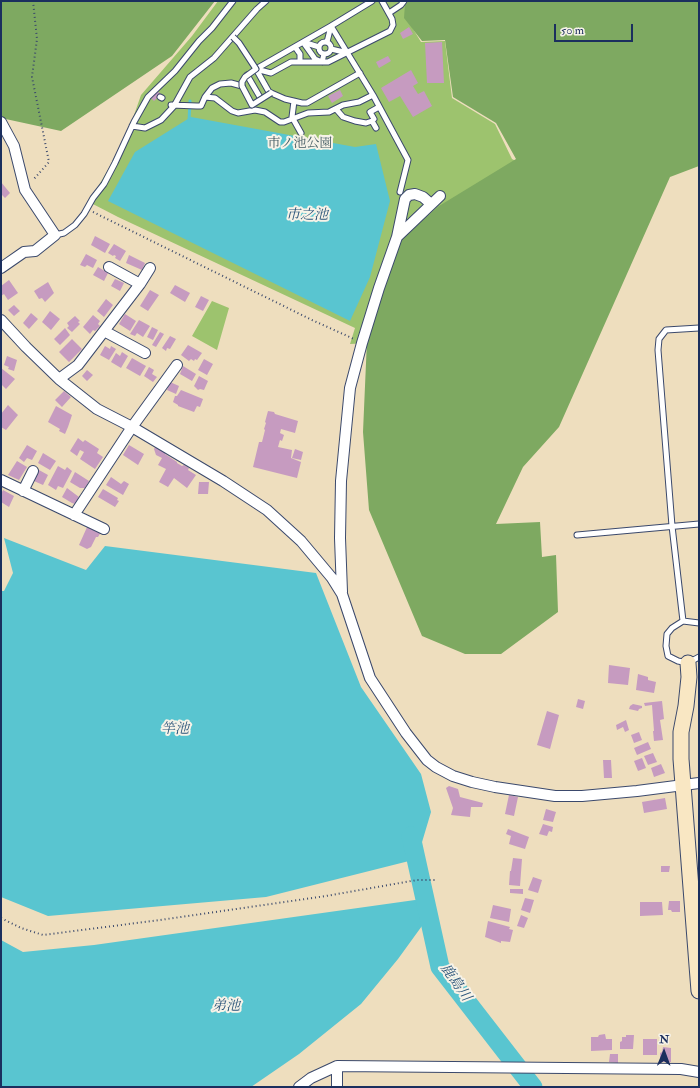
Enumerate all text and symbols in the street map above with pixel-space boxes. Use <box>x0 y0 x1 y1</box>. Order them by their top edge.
scale bar <box>556 16 635 42</box>
text: 50 m <box>561 23 584 38</box>
park label: 市ノ池公園 <box>268 136 332 152</box>
water label: 市之池 <box>286 208 328 224</box>
water label: 竿池 <box>161 722 189 738</box>
water label: 鹿島川 <box>436 961 474 1005</box>
water label: 弟池 <box>212 999 240 1015</box>
north arrow <box>644 1032 684 1072</box>
text: N <box>659 1033 669 1046</box>

